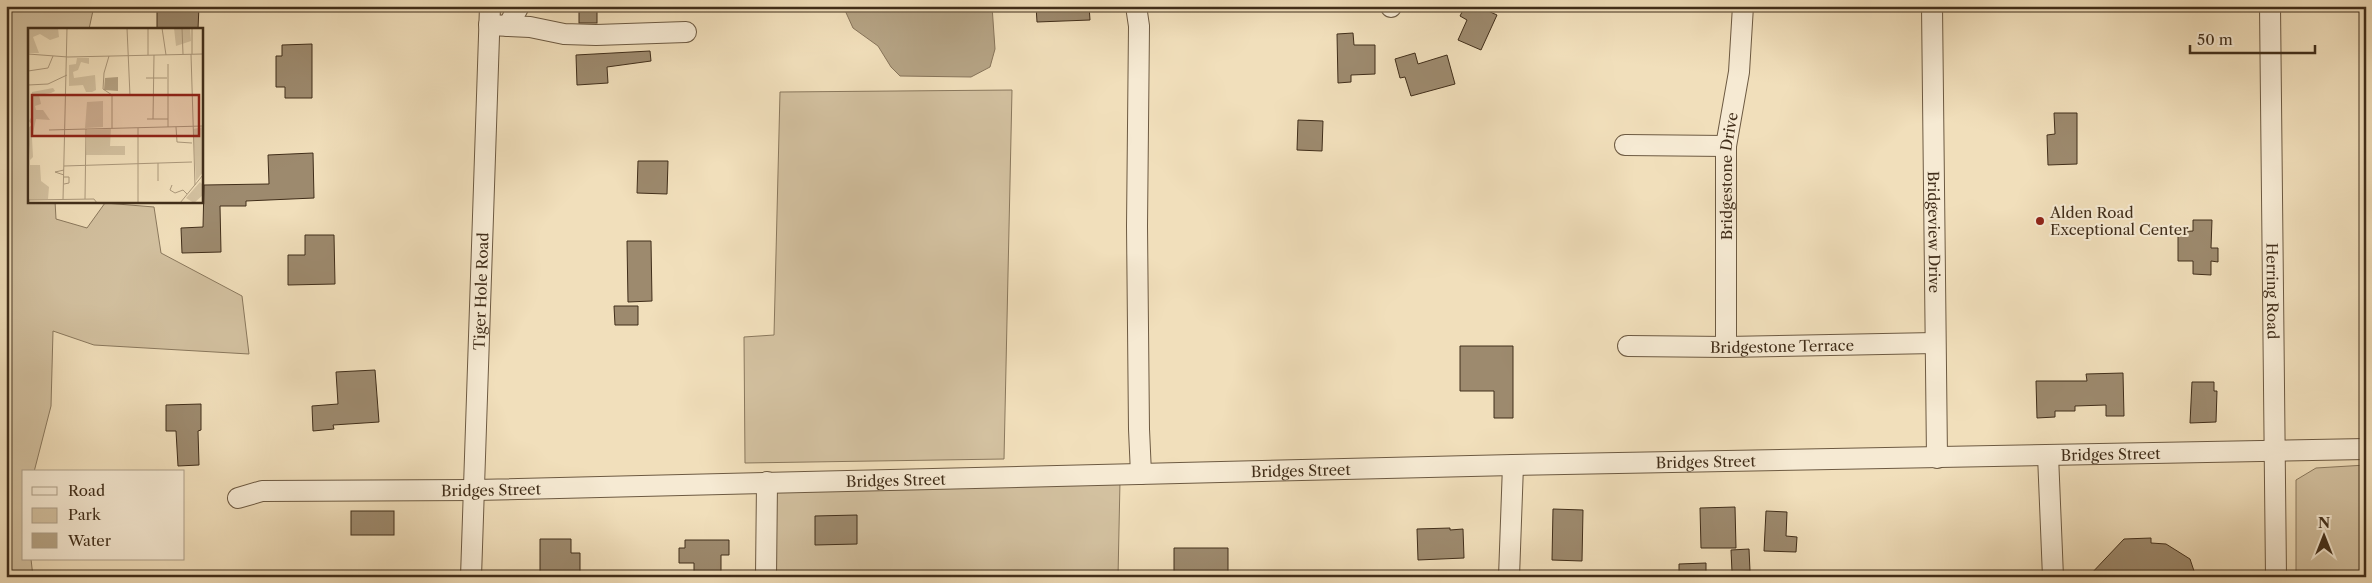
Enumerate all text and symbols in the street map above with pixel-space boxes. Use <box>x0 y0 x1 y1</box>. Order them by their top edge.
scale bar <box>2190 22 2314 54</box>
inset map <box>28 28 202 202</box>
text: 50 m <box>2197 30 2233 49</box>
street label: Bridgestone Drive <box>1716 111 1741 240</box>
street label: Bridgeview Drive <box>1924 171 1945 293</box>
place label: Alden Road Exceptional Center <box>2049 203 2189 239</box>
marker: Alden Road Exceptional Center <box>2034 215 2046 227</box>
street label: Tiger Hole Road <box>469 232 492 350</box>
street label: Herring Road <box>2263 243 2283 339</box>
street label: Bridgestone Terrace <box>1710 335 1854 357</box>
street label: Bridges Street <box>2060 443 2161 464</box>
street label: Bridges Street <box>1656 451 1756 472</box>
street label: Bridges Street <box>1251 459 1352 481</box>
street label: Bridges Street <box>846 469 947 491</box>
legend <box>22 470 185 560</box>
street label: Bridges Street <box>441 479 542 500</box>
text: Road <box>68 481 105 500</box>
text: Park <box>68 505 102 524</box>
north arrow <box>2300 510 2350 560</box>
text: N <box>2318 514 2330 532</box>
text: Water <box>67 531 112 550</box>

